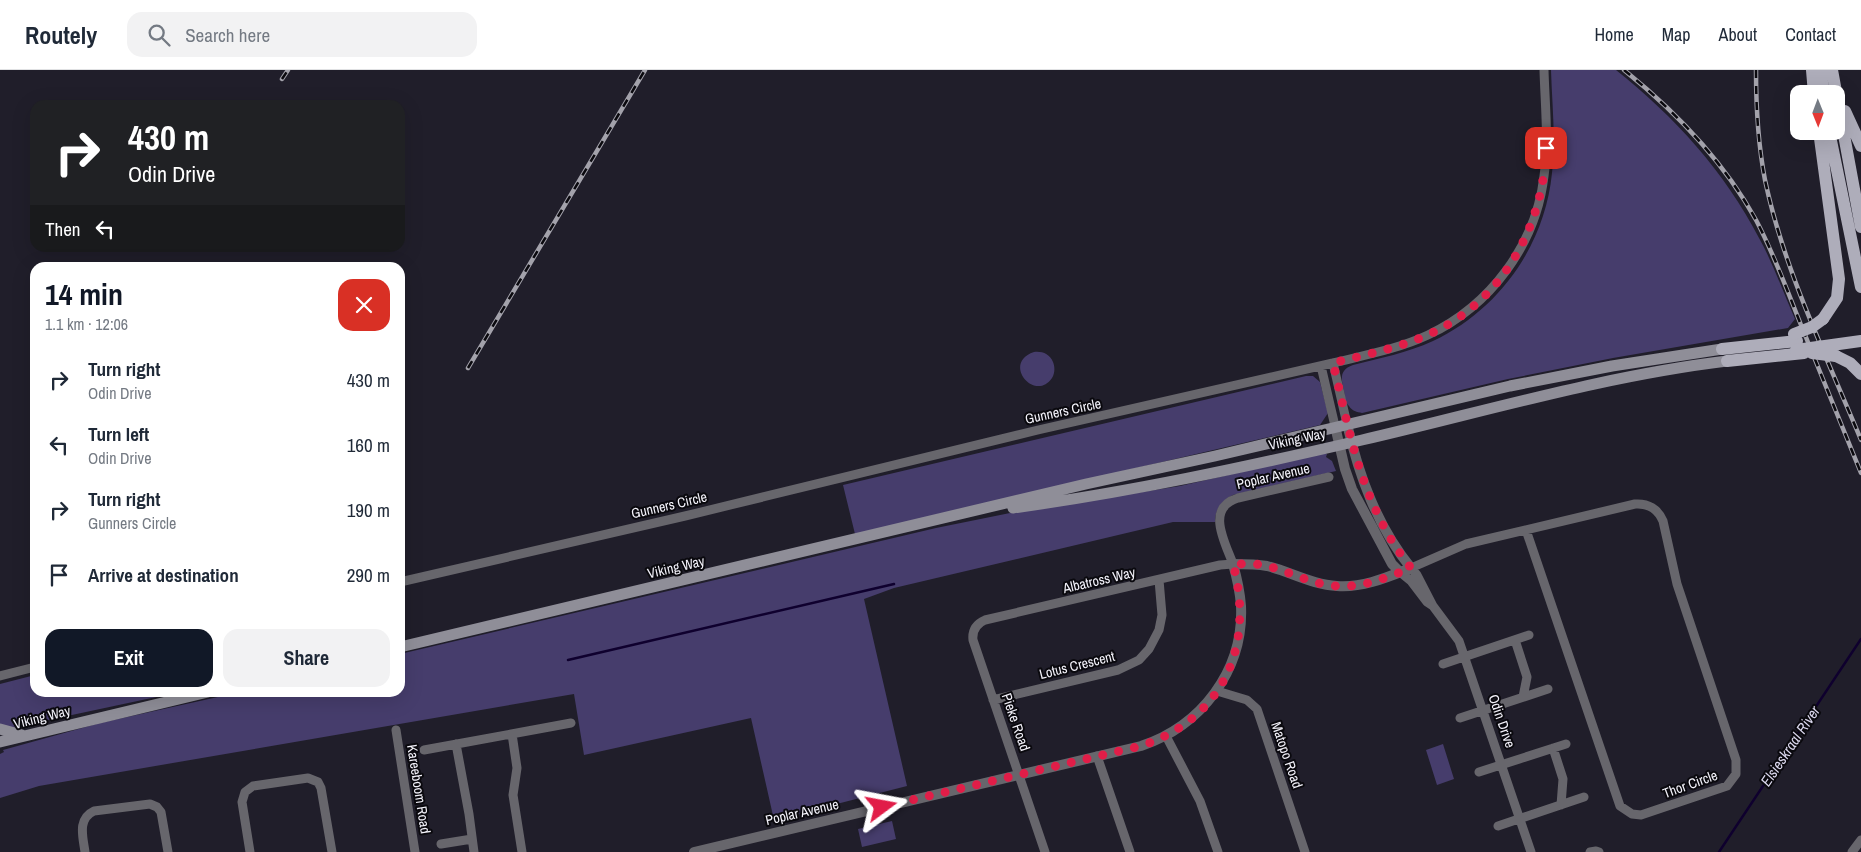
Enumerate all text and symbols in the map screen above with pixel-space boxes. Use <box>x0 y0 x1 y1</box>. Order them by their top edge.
search box <box>127 12 477 57</box>
text: Routely <box>25 19 97 51</box>
icon: search <box>145 21 173 49</box>
text: Search here <box>185 22 270 48</box>
text: Home <box>1594 22 1634 47</box>
text: Map <box>1662 22 1691 47</box>
text: About <box>1719 22 1757 47</box>
text: Contact <box>1785 22 1836 47</box>
north arrow <box>1790 85 1845 140</box>
map controls <box>1790 85 1845 140</box>
text: 430 m <box>128 114 209 161</box>
icon: right <box>45 120 110 185</box>
pin <box>1525 127 1567 169</box>
icon: arrive <box>1532 134 1560 162</box>
text: Odin Drive <box>128 159 215 189</box>
icon: left <box>91 215 119 243</box>
text: Then <box>45 216 81 242</box>
text: 14 min <box>45 274 123 314</box>
button: close <box>338 279 390 331</box>
text: 1.1 km · 12:06 <box>45 313 128 335</box>
text: Turn right <box>88 356 160 382</box>
icon: right <box>45 366 73 394</box>
text: 430 m <box>347 367 390 393</box>
text: Odin Drive <box>88 382 151 404</box>
street label: Gunners Circle <box>1023 394 1103 428</box>
text: Turn left <box>88 421 149 447</box>
street label: Viking Way <box>1267 424 1328 454</box>
icon: left <box>45 431 73 459</box>
text: 160 m <box>347 432 390 458</box>
text: Odin Drive <box>88 447 151 469</box>
street label: Poplar Avenue <box>1235 459 1311 493</box>
text: Turn right <box>88 486 160 512</box>
street label: Gunners Circle <box>629 488 709 522</box>
icon: right <box>45 496 73 524</box>
text: 190 m <box>347 497 390 523</box>
text: Gunners Circle <box>88 512 176 534</box>
street label: Viking Way <box>646 552 707 582</box>
icon: arrive <box>45 561 73 589</box>
text: Arrive at destination <box>88 562 239 588</box>
text: 290 m <box>347 562 390 588</box>
street label: Albatross Way <box>1060 563 1137 597</box>
button: Exit <box>45 629 213 687</box>
button: Share <box>223 629 390 687</box>
street label: Lotus Crescent <box>1037 647 1117 683</box>
street label: Pieke Road <box>998 691 1034 753</box>
street label: Odin Drive <box>1484 692 1520 750</box>
street label: Viking Way <box>12 701 73 733</box>
water label: Elsieskraal River <box>1755 701 1825 790</box>
street label: Matopo Road <box>1267 719 1307 791</box>
street label: Kareeboom Road <box>403 743 435 835</box>
street label: Thor Circle <box>1660 766 1720 802</box>
position arrow <box>855 780 907 832</box>
street label: Poplar Avenue <box>764 795 840 829</box>

